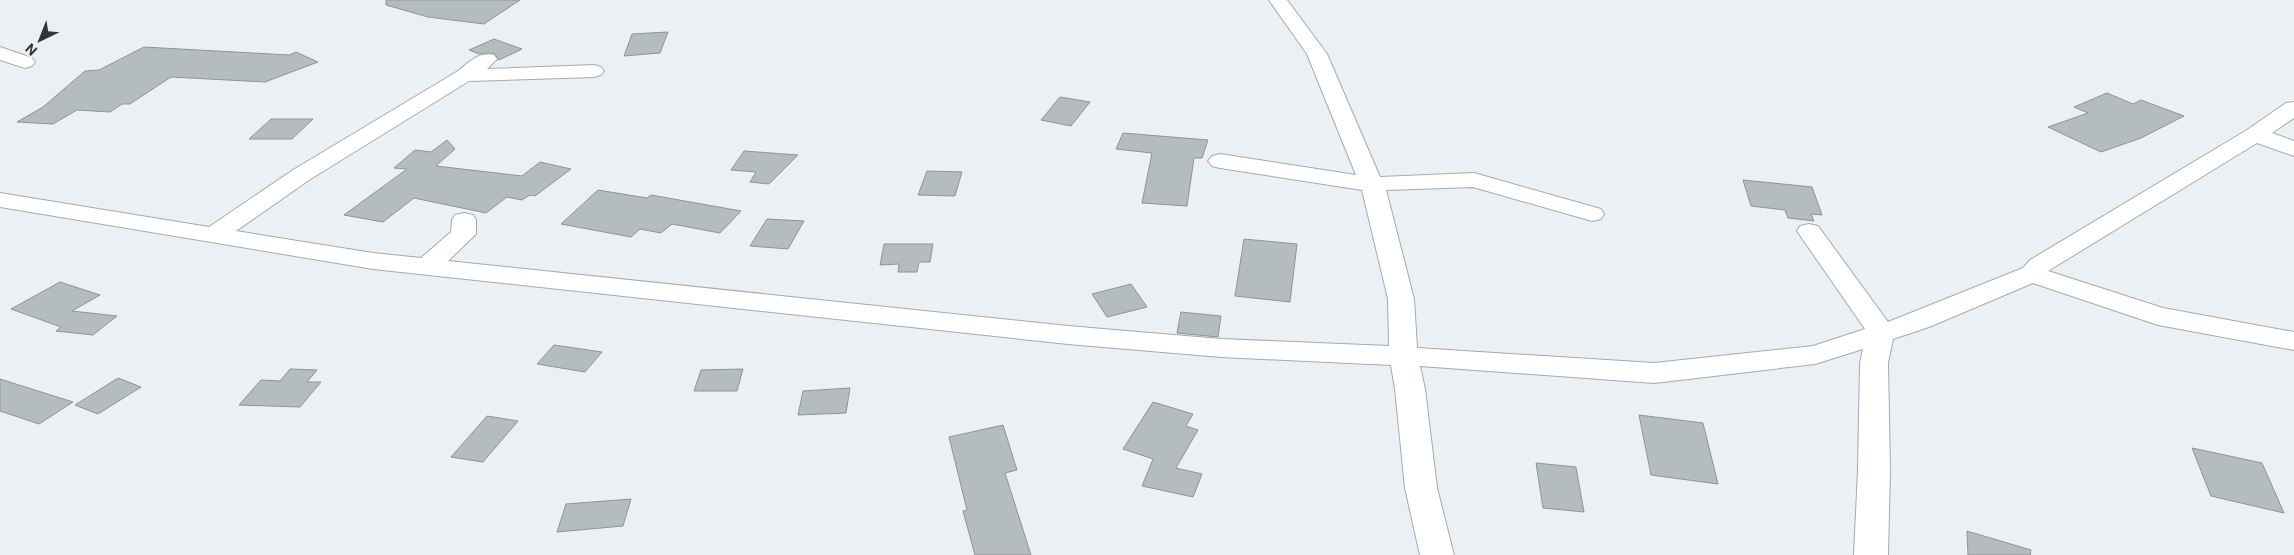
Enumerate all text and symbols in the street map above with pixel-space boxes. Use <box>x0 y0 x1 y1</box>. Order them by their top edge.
north arrow <box>15 15 65 65</box>
text: N <box>22 40 40 59</box>

